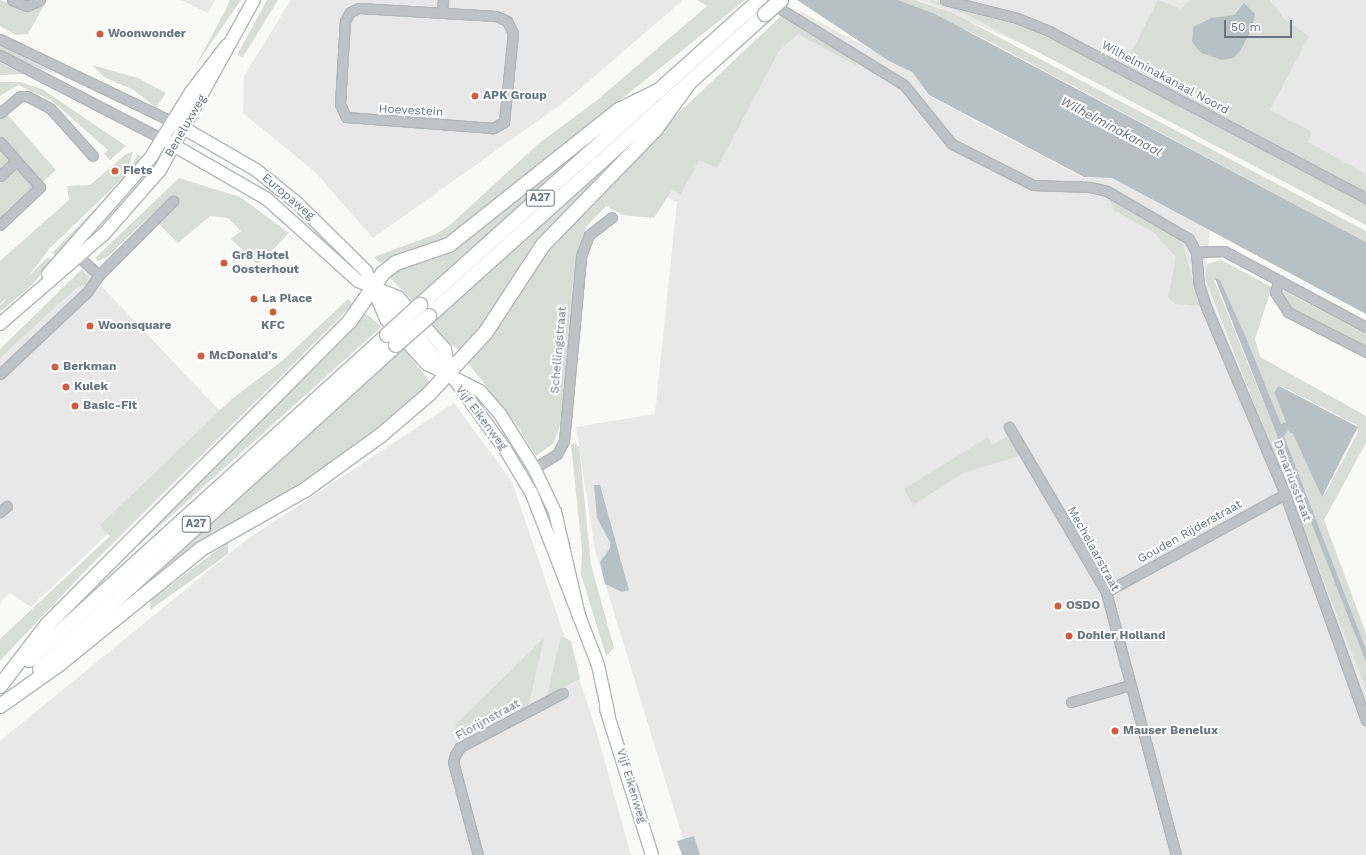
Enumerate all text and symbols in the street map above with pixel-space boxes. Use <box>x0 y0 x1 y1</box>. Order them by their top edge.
scale bar <box>1226 12 1294 38</box>
text: 50 m <box>1231 20 1261 34</box>
place label: Woonwonder <box>108 27 186 41</box>
marker: Woonwonder <box>95 29 105 39</box>
street label: Wilhelminakanaal Noord <box>1099 38 1231 118</box>
place label: APK Group <box>483 89 547 103</box>
marker: APK Group <box>470 91 480 101</box>
street label: Beneluxweg <box>162 92 210 160</box>
water label: Wilhelminakanaal <box>1058 94 1164 160</box>
street label: Hoevestein <box>378 102 444 120</box>
place label: Fiets <box>123 164 152 178</box>
marker: Fiets <box>110 166 120 176</box>
street label: Europaweg <box>259 171 317 223</box>
road number: A27 <box>525 189 555 207</box>
place label: Gr8 Hotel Oosterhout <box>232 249 299 277</box>
marker: Gr8 Hotel Oosterhout <box>219 258 229 268</box>
place label: La Place <box>262 292 312 306</box>
marker: La Place <box>249 294 259 304</box>
street label: Schellingstraat <box>548 306 570 394</box>
marker: KFC <box>268 307 278 317</box>
place label: Woonsquare <box>98 319 171 333</box>
place label: KFC <box>261 319 285 333</box>
marker: Woonsquare <box>85 321 95 331</box>
place label: McDonald's <box>209 349 278 363</box>
marker: McDonald's <box>196 351 206 361</box>
place label: Berkman <box>63 360 116 374</box>
marker: Berkman <box>50 362 60 372</box>
place label: Kulek <box>74 380 108 394</box>
marker: Kulek <box>61 382 71 392</box>
street label: Vijf Eikenweg <box>452 383 510 453</box>
place label: Basic-Fit <box>83 399 137 413</box>
marker: Basic-Fit <box>70 401 80 411</box>
street label: Denariusstraat <box>1270 438 1314 524</box>
street label: Gouden Rijderstraat <box>1135 497 1245 567</box>
street label: Mechelaarstraat <box>1064 504 1122 594</box>
road number: A27 <box>181 515 211 533</box>
place label: OSDO <box>1066 599 1100 613</box>
marker: OSDO <box>1053 601 1063 611</box>
place label: Dohler Holland <box>1077 629 1166 643</box>
marker: Dohler Holland <box>1064 631 1074 641</box>
street label: Florijnstraat <box>453 696 523 744</box>
place label: Mauser Benelux <box>1123 724 1218 738</box>
marker: Mauser Benelux <box>1110 726 1120 736</box>
street label: Vijf Eikenweg <box>613 747 649 825</box>

